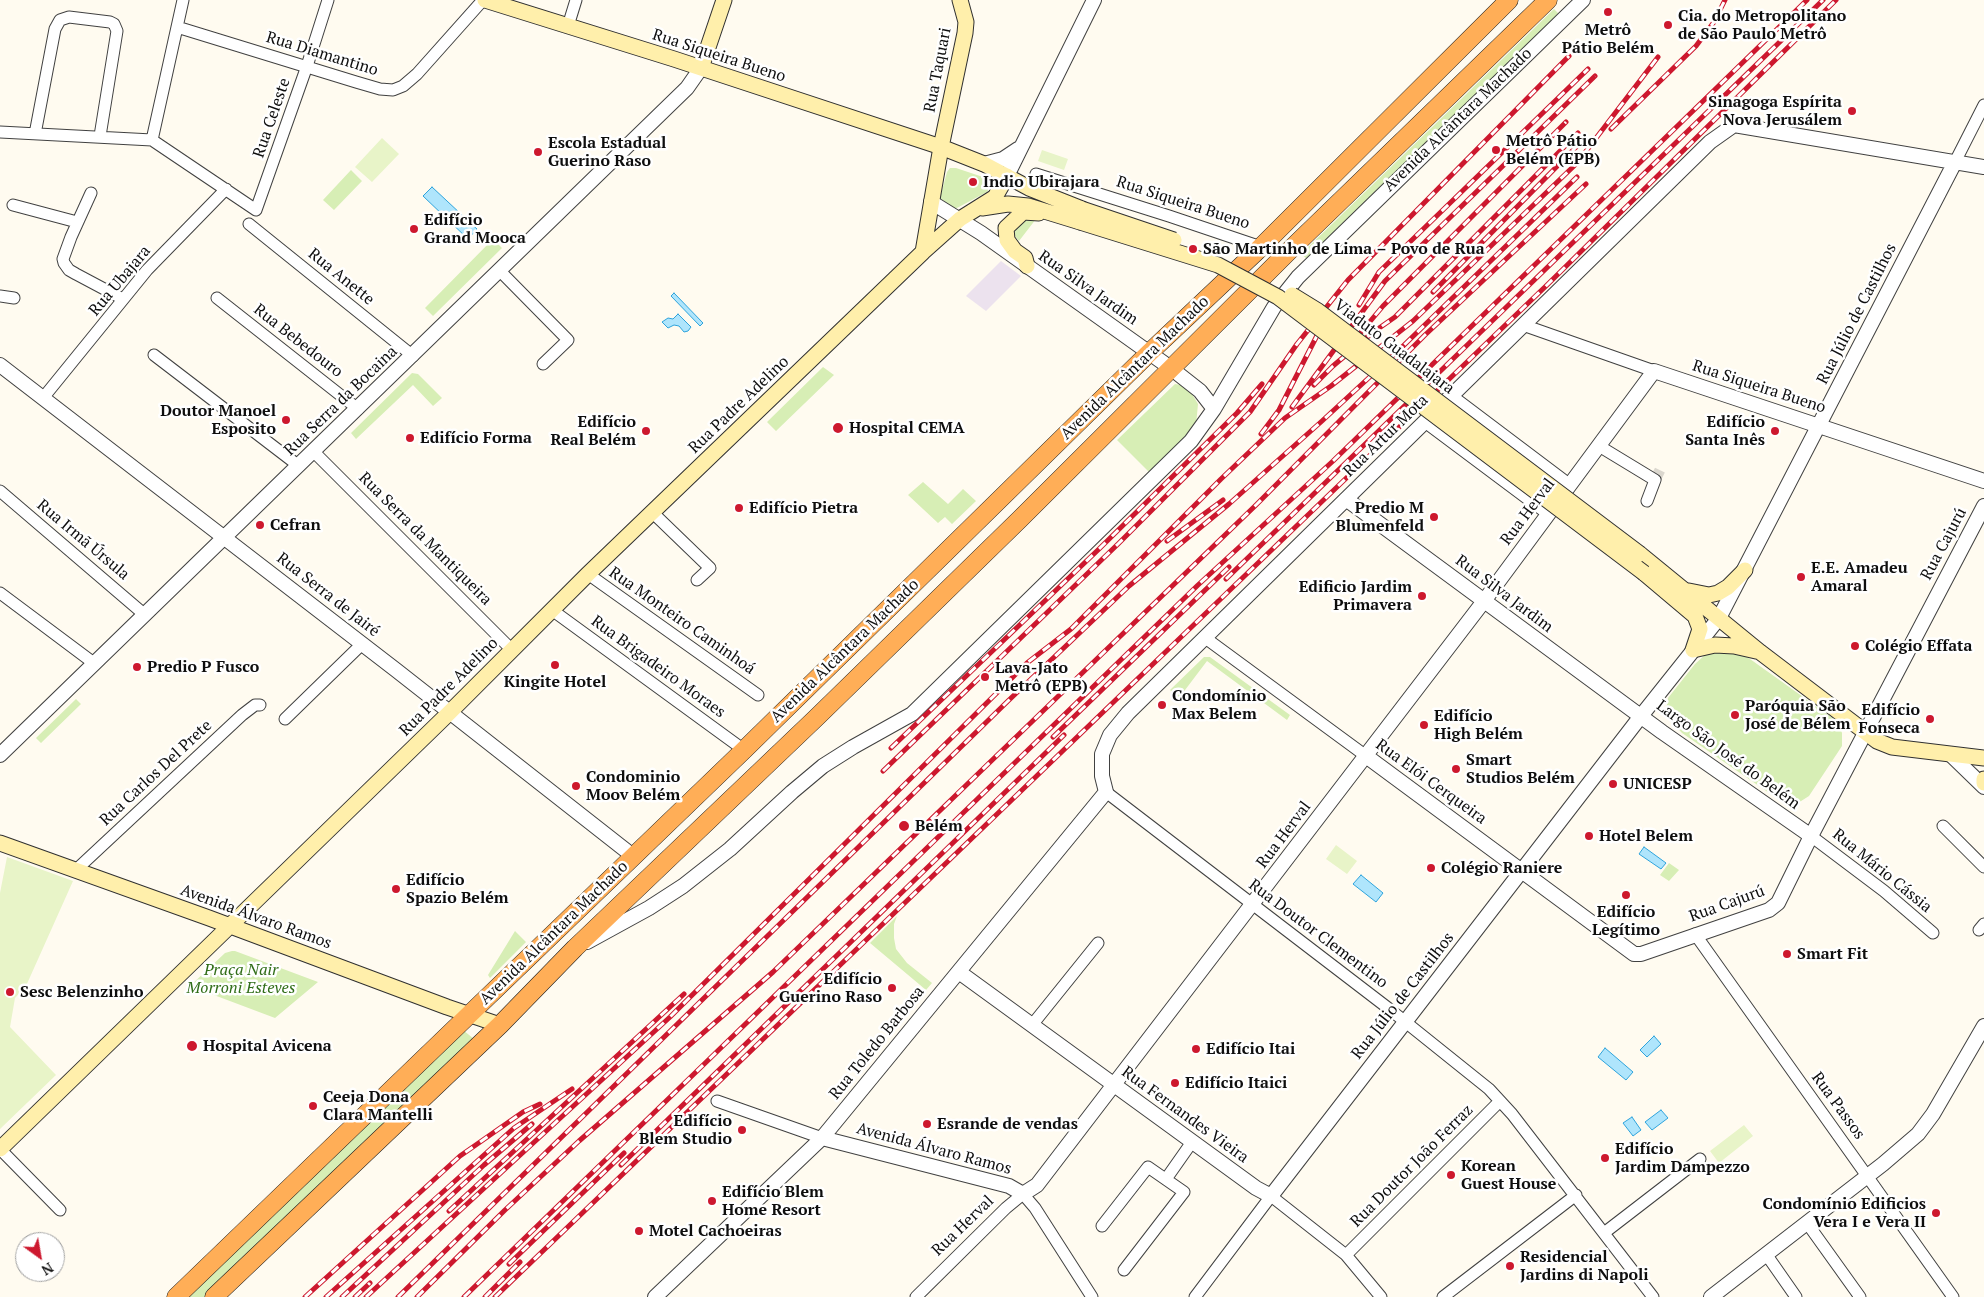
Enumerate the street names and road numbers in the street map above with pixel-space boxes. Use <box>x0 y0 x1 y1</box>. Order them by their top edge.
street label: Rua Siqueira Bueno <box>650 25 788 87</box>
street label: Rua Taquari <box>920 26 956 114</box>
street label: Rua Diamantino <box>264 28 380 80</box>
street label: Avenida Alcântara Machado <box>1380 44 1536 196</box>
street label: Rua Celeste <box>249 76 295 160</box>
street label: Rua Siqueira Bueno <box>1114 172 1252 234</box>
street label: Rua Júlio de Castilhos <box>1813 240 1901 388</box>
street label: Rua Ubajara <box>85 242 155 320</box>
street label: Rua Anette <box>304 244 378 310</box>
street label: Rua Silva Jardim <box>1035 247 1141 329</box>
street label: Avenida Alcântara Machado <box>1057 292 1213 444</box>
street label: Viaduto Guadalajara <box>1330 296 1458 398</box>
street label: Rua Bebedouro <box>250 300 346 382</box>
street label: Rua Serra da Bocaina <box>280 342 402 460</box>
street label: Rua Padre Adelino <box>685 352 793 458</box>
street label: Rua Siqueira Bueno <box>1690 356 1828 418</box>
street label: Rua Artur Mota <box>1340 391 1432 481</box>
street label: Rua Serra da Mantiqueira <box>354 468 496 610</box>
street label: Rua Herval <box>1497 475 1559 549</box>
street label: Rua Irmã Úrsula <box>33 496 133 584</box>
street label: Rua Cajurú <box>1917 505 1971 583</box>
street label: Rua Serra de Jairé <box>273 549 383 641</box>
street label: Rua Silva Jardim <box>1452 551 1556 637</box>
street label: Rua Monteiro Caminhoá <box>605 563 759 679</box>
street label: Avenida Alcântara Machado <box>767 575 923 727</box>
street label: Rua Brigadeiro Moraes <box>587 612 729 722</box>
street label: Rua Padre Adelino <box>396 634 502 740</box>
street label: Largo São José do Belém <box>1652 696 1804 814</box>
street label: Rua Carlos Del Prete <box>96 716 216 830</box>
street label: Rua Elói Cerqueira <box>1372 735 1490 829</box>
street label: Rua Herval <box>1253 798 1315 872</box>
street label: Rua Mário Cássia <box>1829 825 1935 917</box>
street label: Avenida Alcântara Machado <box>476 857 632 1009</box>
street label: Rua Doutor Clementino <box>1245 875 1391 993</box>
street label: Avenida Álvaro Ramos <box>178 881 334 953</box>
street label: Rua Cajurú <box>1687 881 1767 927</box>
street label: Rua Júlio de Castilhos <box>1348 929 1458 1063</box>
street label: Rua Toledo Barbosa <box>825 982 929 1104</box>
street label: Rua Fernandes Vieira <box>1118 1063 1252 1167</box>
street label: Rua Passos <box>1807 1069 1869 1143</box>
street label: Rua Doutor João Ferraz <box>1347 1101 1477 1231</box>
street label: Avenida Álvaro Ramos <box>854 1119 1014 1179</box>
street label: Rua Herval <box>928 1192 998 1260</box>

